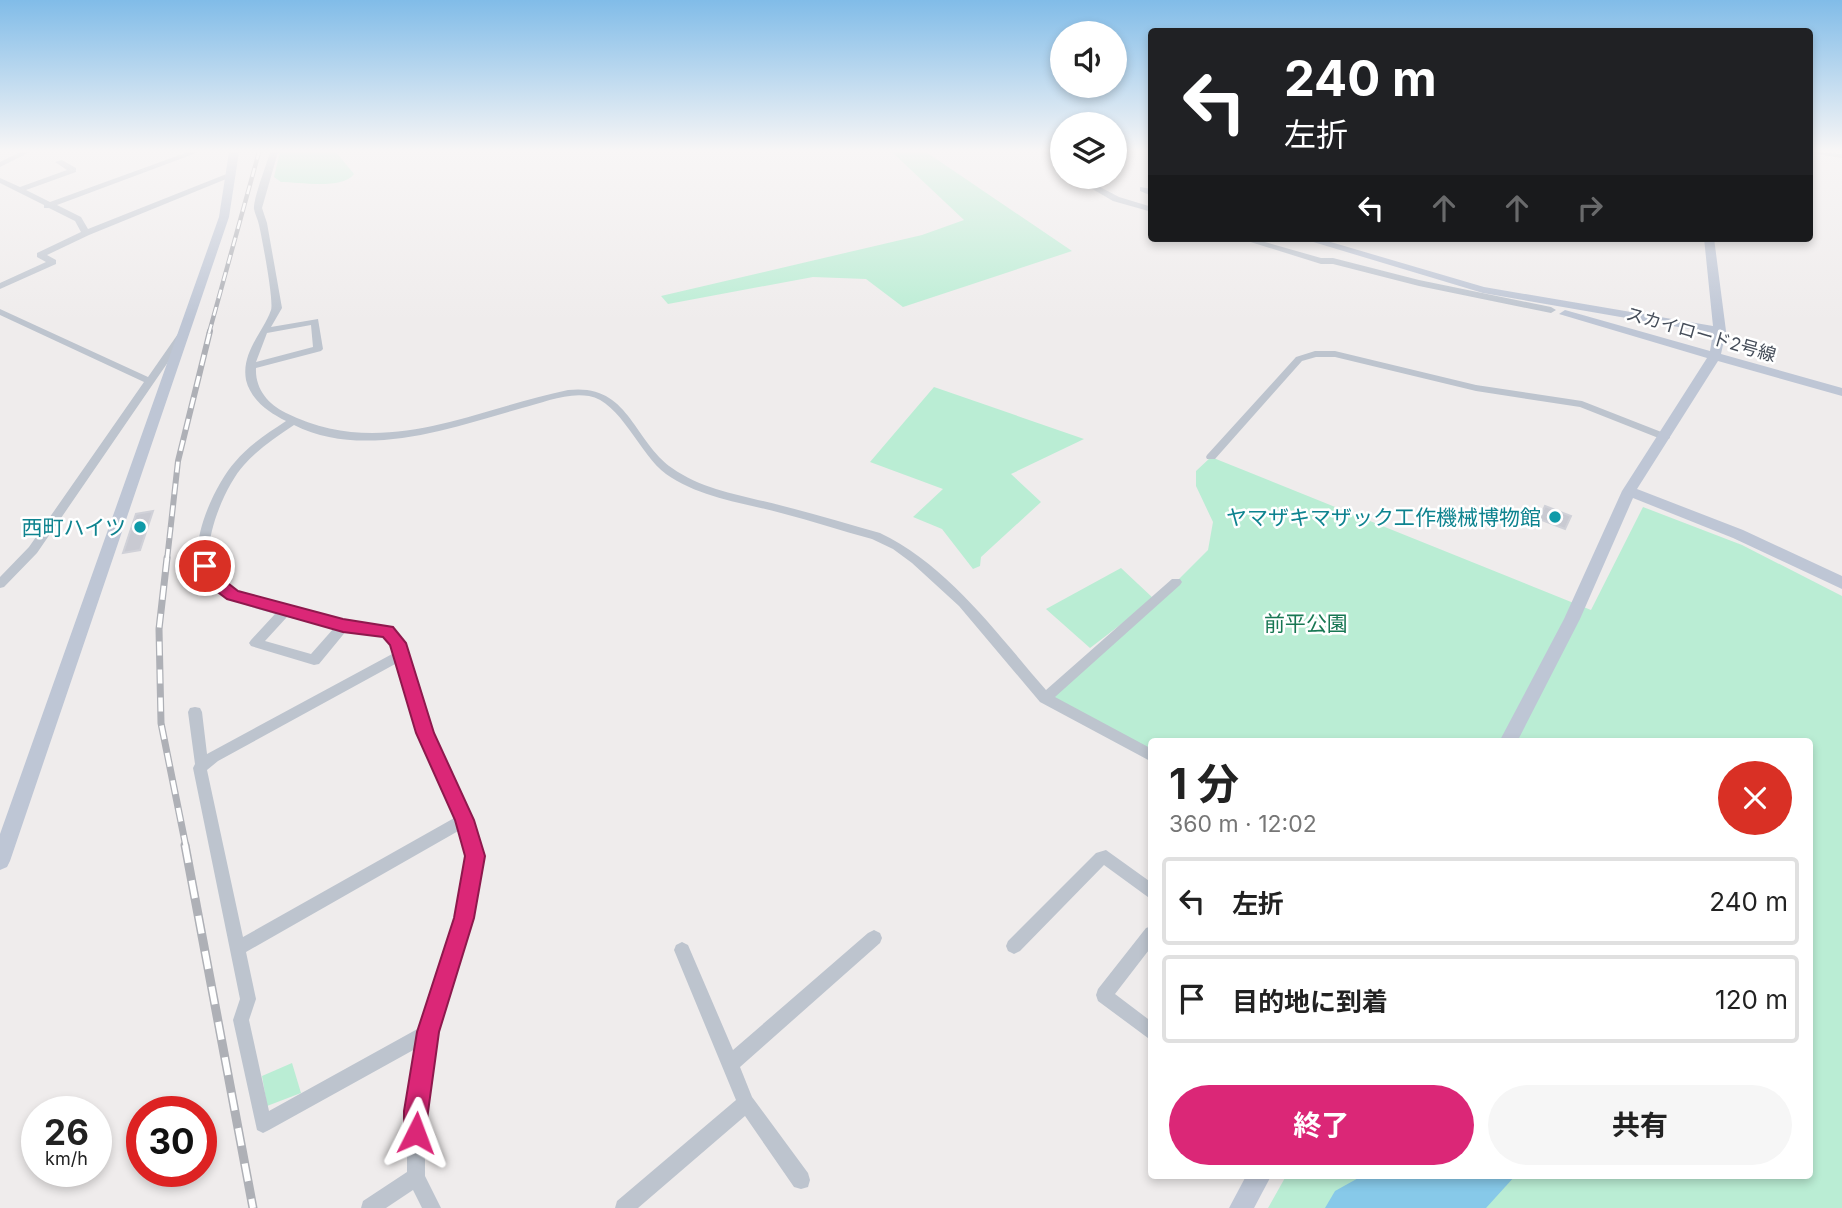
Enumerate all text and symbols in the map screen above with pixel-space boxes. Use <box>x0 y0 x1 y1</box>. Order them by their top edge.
map controls <box>1050 21 1127 189</box>
button: sound <box>1050 21 1127 98</box>
text: 240 m <box>1284 49 1437 108</box>
icon: left <box>1169 56 1260 147</box>
button: layers <box>1050 112 1127 189</box>
text: 左折 <box>1284 115 1348 154</box>
icon: left <box>1352 189 1390 227</box>
icon: ahead <box>1425 189 1463 227</box>
icon: ahead <box>1498 189 1536 227</box>
icon: right <box>1571 189 1609 227</box>
street label: スカイロード2号線 <box>1624 303 1778 365</box>
place label: ヤマザキマザック工作機械博物館 <box>1226 505 1541 530</box>
marker: ヤマザキマザック工作機械博物館 <box>1547 509 1563 525</box>
place label: 西町ハイツ <box>21 515 126 540</box>
marker: 西町ハイツ <box>132 519 148 535</box>
pin <box>175 536 235 596</box>
icon: arrive <box>186 547 224 585</box>
park label: 前平公園 <box>1264 611 1348 636</box>
text: 1 分 <box>1169 758 1239 809</box>
button: close <box>1718 761 1792 835</box>
text: 360 m · 12:02 <box>1169 810 1317 838</box>
icon: left <box>1173 882 1211 920</box>
text: 240 m <box>1709 886 1788 917</box>
text: 左折 <box>1232 888 1284 919</box>
icon: arrive <box>1173 980 1211 1018</box>
text: 120 m <box>1715 984 1788 1015</box>
text: 目的地に到着 <box>1232 986 1388 1017</box>
button: 終了 <box>1169 1085 1474 1165</box>
button: 共有 <box>1488 1085 1792 1165</box>
speed limit sign: 30 <box>126 1096 217 1187</box>
position arrow <box>379 1096 453 1170</box>
text: 26 <box>44 1111 89 1153</box>
text: km/h <box>45 1148 88 1169</box>

